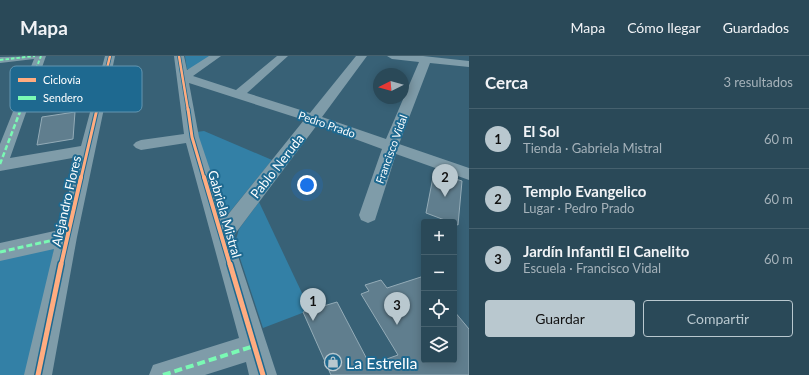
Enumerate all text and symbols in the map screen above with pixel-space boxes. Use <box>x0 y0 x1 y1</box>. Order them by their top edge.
text: Mapa <box>20 16 68 39</box>
text: Mapa <box>571 19 605 36</box>
text: Cómo llegar <box>627 19 701 36</box>
text: Guardados <box>723 19 789 36</box>
legend <box>10 66 142 112</box>
north arrow <box>373 68 409 104</box>
text: Cerca <box>485 72 528 93</box>
text: Ciclovía <box>43 73 81 86</box>
text: 3 resultados <box>723 74 793 90</box>
text: Sendero <box>43 91 83 104</box>
street label: Pedro Prado <box>297 108 357 140</box>
street label: Francisco Vidal <box>373 113 409 185</box>
text: El Sol <box>523 122 560 140</box>
street label: Pablo Neruda <box>247 131 307 201</box>
text: 1 <box>494 131 502 147</box>
text: 60 m <box>764 131 793 147</box>
text: Tienda · Gabriela Mistral <box>523 140 662 156</box>
street label: Alejandro Flores <box>48 154 84 248</box>
pin: 2 <box>432 164 458 197</box>
street label: Gabriela Mistral <box>205 168 245 260</box>
your location <box>297 175 317 195</box>
text: Templo Evangelico <box>523 182 647 200</box>
text: 2 <box>494 191 502 207</box>
text: 60 m <box>764 191 793 207</box>
text: Lugar · Pedro Prado <box>523 200 634 216</box>
map controls <box>421 219 457 363</box>
button: + <box>421 219 457 255</box>
text: Jardín Infantil El Canelito <box>523 242 689 260</box>
text: 3 <box>494 251 502 267</box>
text: 60 m <box>764 251 793 267</box>
button: − <box>421 255 457 291</box>
text: Escuela · Francisco Vidal <box>523 260 661 276</box>
pin: 1 <box>300 288 326 321</box>
button: locate <box>421 291 457 327</box>
pin: 3 <box>384 292 410 325</box>
button: Guardar <box>485 300 635 337</box>
button: Compartir <box>643 300 793 337</box>
button: layers <box>421 327 457 363</box>
shop icon: La Estrella <box>323 352 343 372</box>
place label: La Estrella <box>346 353 418 372</box>

